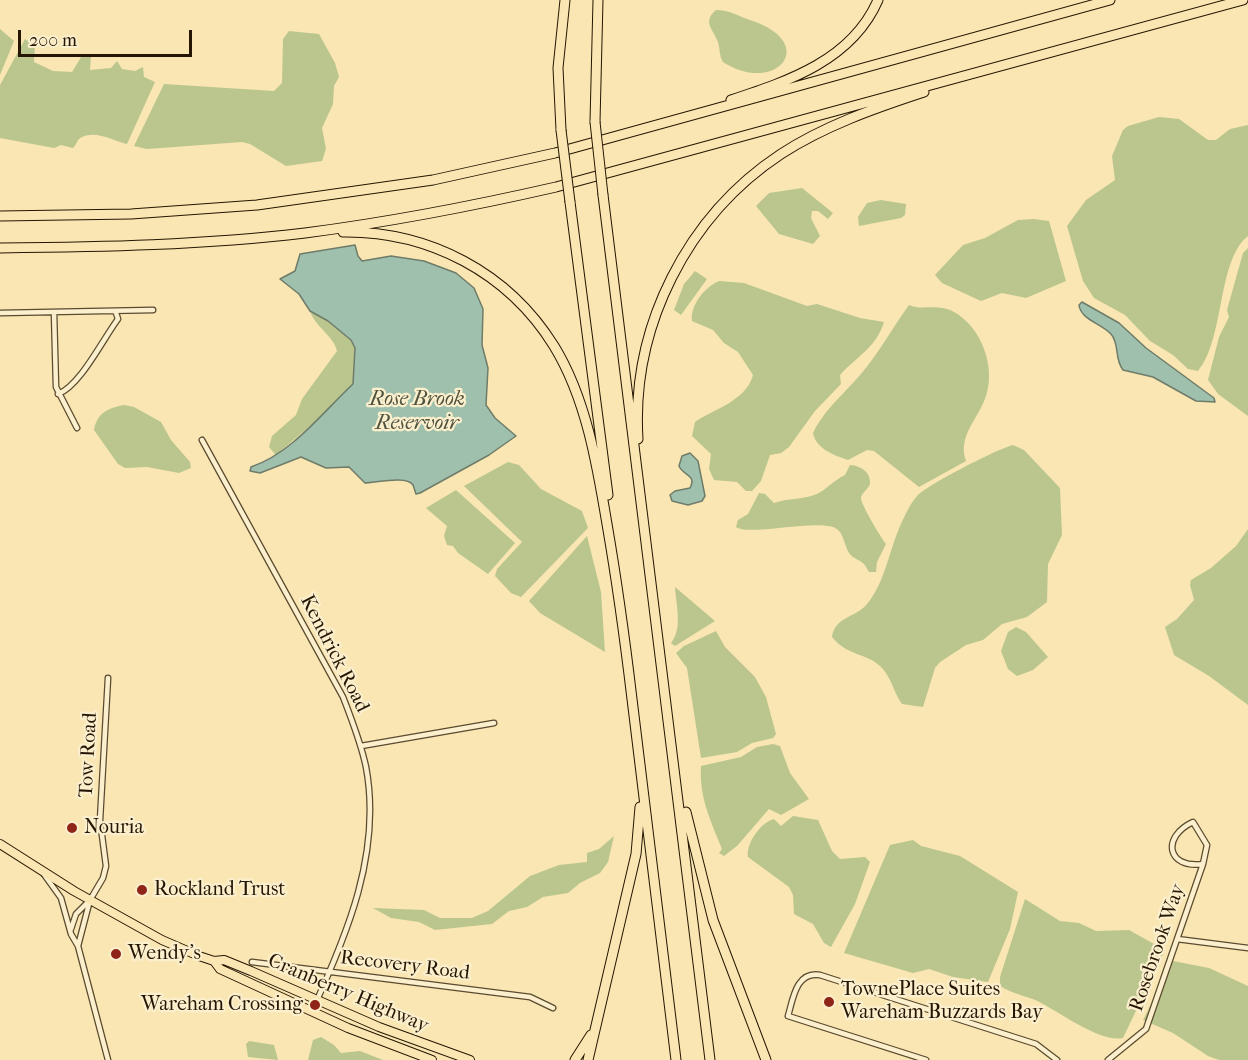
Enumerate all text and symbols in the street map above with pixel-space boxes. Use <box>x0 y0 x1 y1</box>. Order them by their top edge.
scale bar <box>21 18 195 56</box>
text: 200 m <box>29 30 77 51</box>
water label: Rose Brook Reservoir <box>369 387 465 437</box>
street label: Kendrick Road <box>294 591 374 717</box>
street label: Tow Road <box>75 712 103 798</box>
place label: Nouria <box>84 816 144 840</box>
marker: Nouria <box>65 821 79 835</box>
place label: Rockland Trust <box>154 878 285 902</box>
street label: Rosebrook Way <box>1125 881 1191 1015</box>
marker: Rockland Trust <box>135 883 149 897</box>
place label: Wendy's <box>128 942 201 966</box>
street label: Recovery Road <box>339 946 471 986</box>
marker: Wendy's <box>109 947 123 961</box>
street label: Cranberry Highway <box>264 949 432 1039</box>
place label: TownePlace Suites Wareham Buzzards Bay <box>841 978 1043 1025</box>
place label: Wareham Crossing <box>141 993 303 1017</box>
marker: TownePlace Suites Wareham Buzzards Bay <box>822 995 836 1009</box>
marker: Wareham Crossing <box>308 998 322 1012</box>

